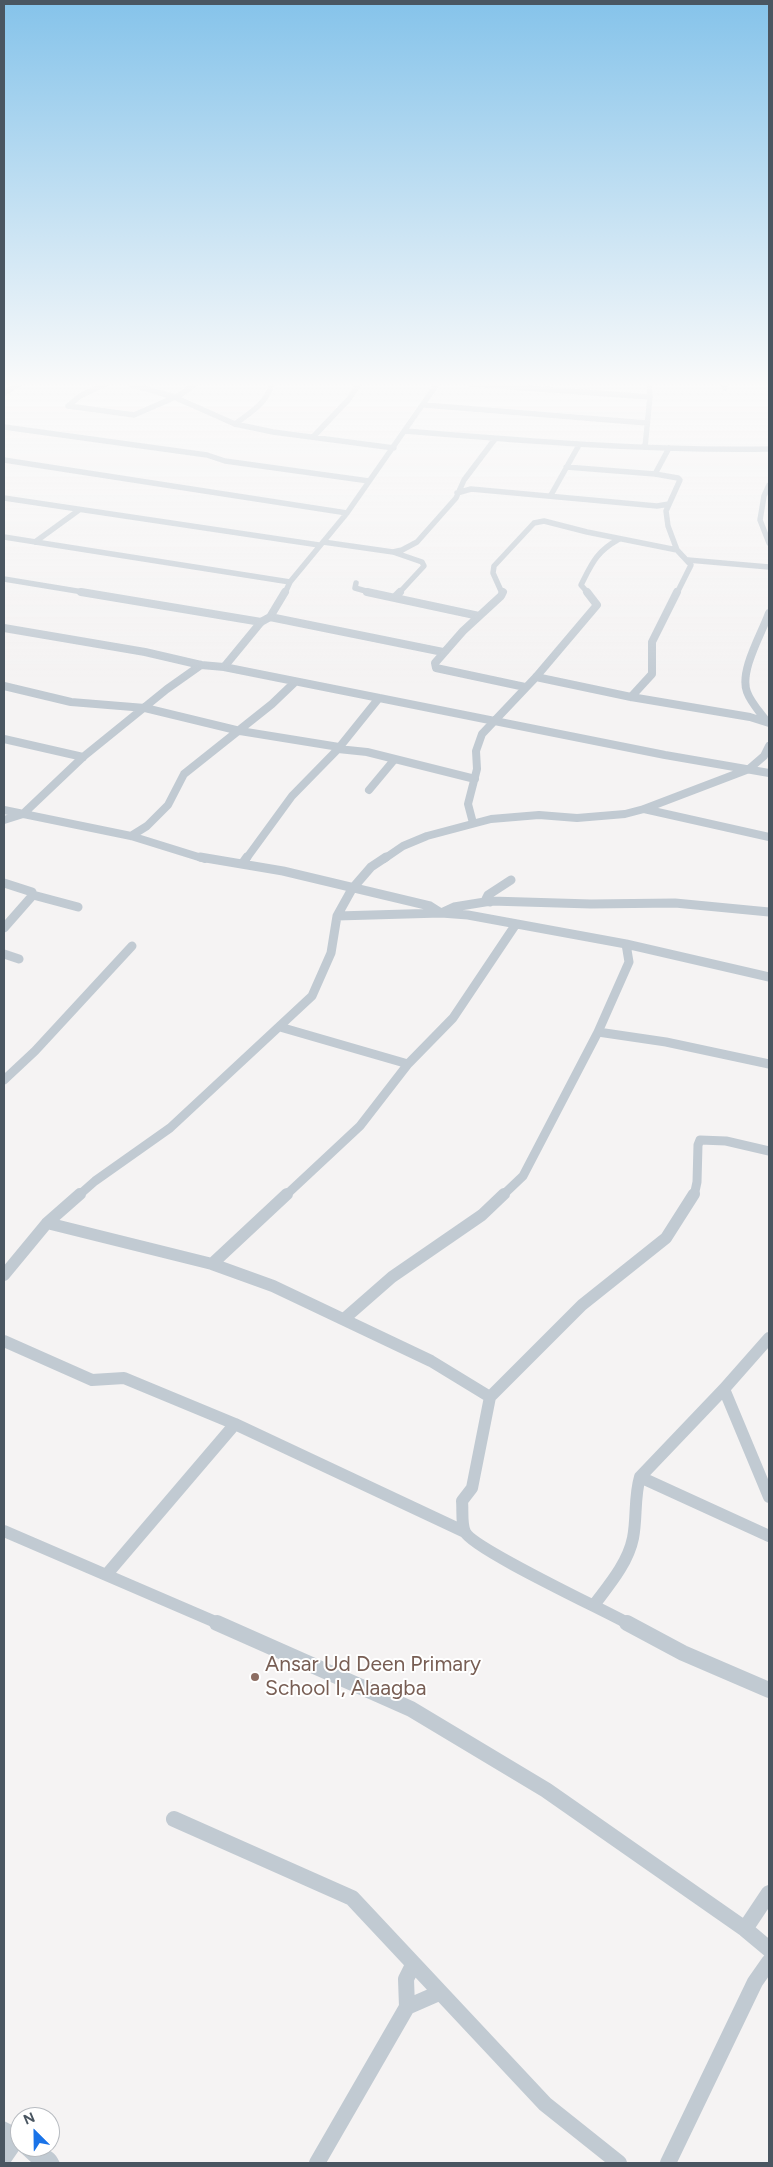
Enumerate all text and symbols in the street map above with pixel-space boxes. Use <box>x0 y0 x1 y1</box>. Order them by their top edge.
place label: Ansar Ud Deen Primary School I, Alaagba <box>265 1652 481 1702</box>
marker: Ansar Ud Deen Primary School I, Alaagba <box>249 1671 261 1683</box>
north arrow <box>10 2107 60 2157</box>
text: N <box>21 2109 38 2129</box>

